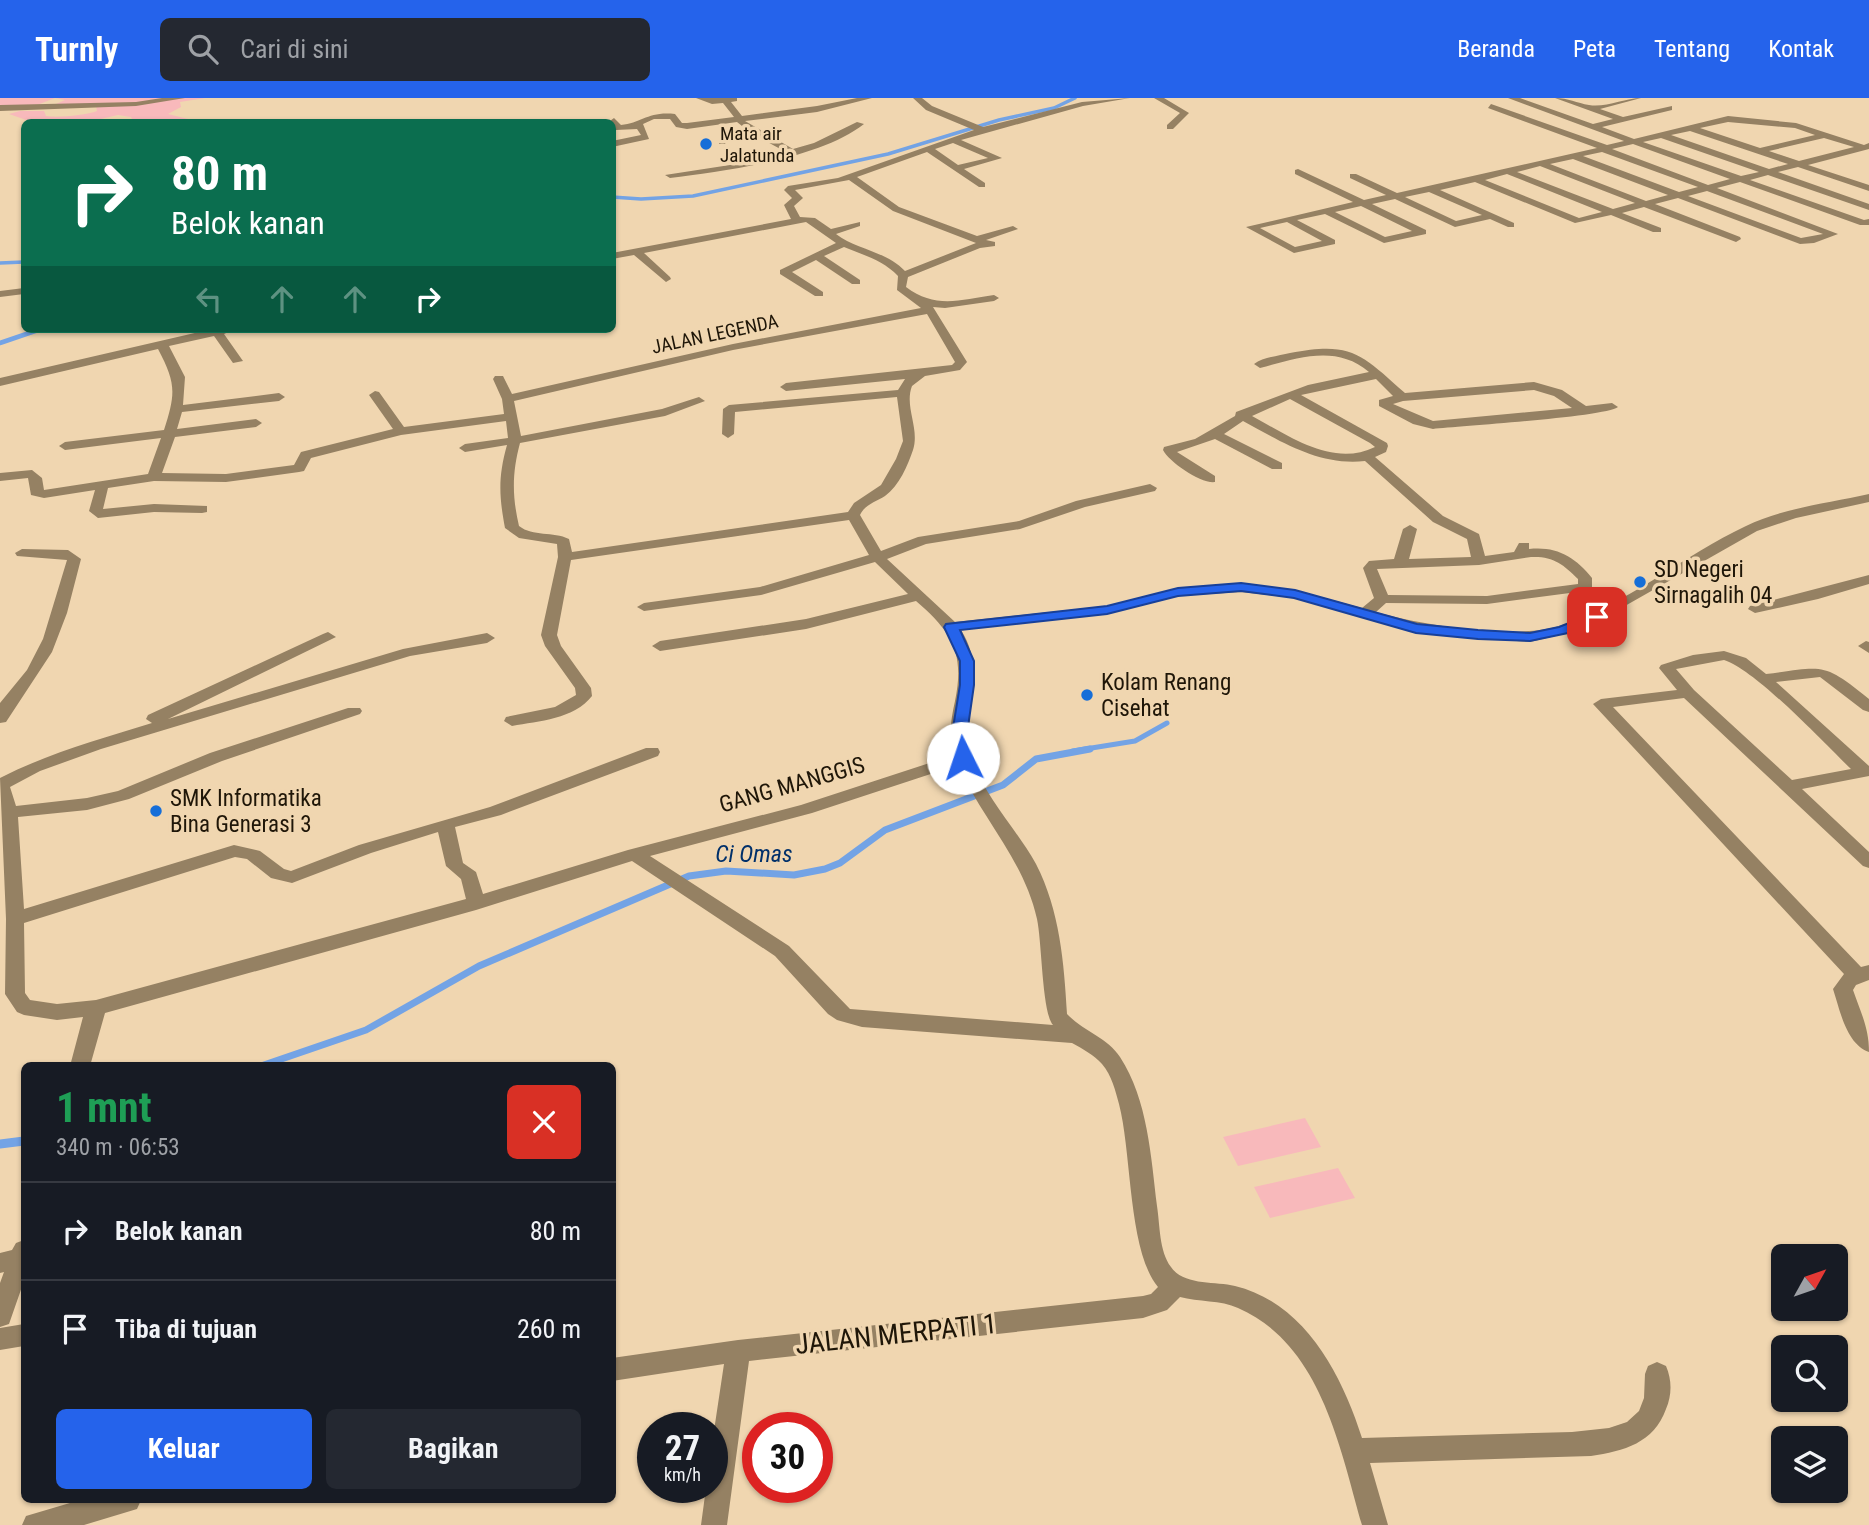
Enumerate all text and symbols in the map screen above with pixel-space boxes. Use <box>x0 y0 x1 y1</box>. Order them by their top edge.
search box <box>160 18 650 81</box>
text: Turnly <box>35 30 118 69</box>
icon: search <box>184 30 222 68</box>
text: Cari di sini <box>240 34 349 64</box>
text: Beranda <box>1457 35 1535 63</box>
text: Peta <box>1573 35 1616 63</box>
text: Tentang <box>1654 35 1730 63</box>
text: Kontak <box>1768 35 1834 63</box>
place label: Mata air Jalatunda <box>720 122 794 167</box>
marker: Mata air Jalatunda <box>698 136 714 152</box>
text: 80 m <box>171 145 268 202</box>
icon: right <box>56 147 147 238</box>
text: Belok kanan <box>171 204 325 242</box>
icon: left <box>190 280 228 318</box>
icon: ahead <box>263 280 301 318</box>
icon: ahead <box>336 280 374 318</box>
icon: right <box>409 280 447 318</box>
street label: JALAN LEGENDA <box>650 309 780 359</box>
place label: SD Negeri Sirnagalih 04 <box>1654 556 1772 609</box>
marker: SD Negeri Sirnagalih 04 <box>1632 574 1648 590</box>
pin <box>1567 587 1627 647</box>
icon: arrive <box>1578 598 1616 636</box>
place label: Kolam Renang Cisehat <box>1101 669 1231 722</box>
marker: Kolam Renang Cisehat <box>1079 687 1095 703</box>
position arrow <box>926 721 1000 795</box>
street label: GANG MANGGIS <box>716 751 868 819</box>
place label: SMK Informatika Bina Generasi 3 <box>170 785 322 838</box>
marker: SMK Informatika Bina Generasi 3 <box>148 803 164 819</box>
water label: Ci Omas <box>715 840 793 868</box>
text: 1 mnt <box>56 1083 152 1132</box>
button: close <box>507 1085 581 1159</box>
text: 340 m · 06:53 <box>56 1134 180 1161</box>
icon: right <box>56 1212 94 1250</box>
text: Belok kanan <box>115 1216 242 1246</box>
text: 80 m <box>530 1216 581 1246</box>
north arrow <box>1771 1244 1848 1321</box>
map controls <box>1771 1244 1848 1503</box>
street label: JALAN MERPATI 1 <box>794 1307 998 1361</box>
icon: arrive <box>56 1310 94 1348</box>
text: Tiba di tujuan <box>115 1314 257 1344</box>
text: 260 m <box>517 1314 581 1344</box>
button: search <box>1771 1335 1848 1412</box>
button: Keluar <box>56 1409 312 1489</box>
button: Bagikan <box>326 1409 581 1489</box>
speed limit sign: 30 <box>742 1412 833 1503</box>
button: layers <box>1771 1426 1848 1503</box>
text: 27 <box>665 1428 700 1469</box>
text: km/h <box>664 1464 701 1485</box>

